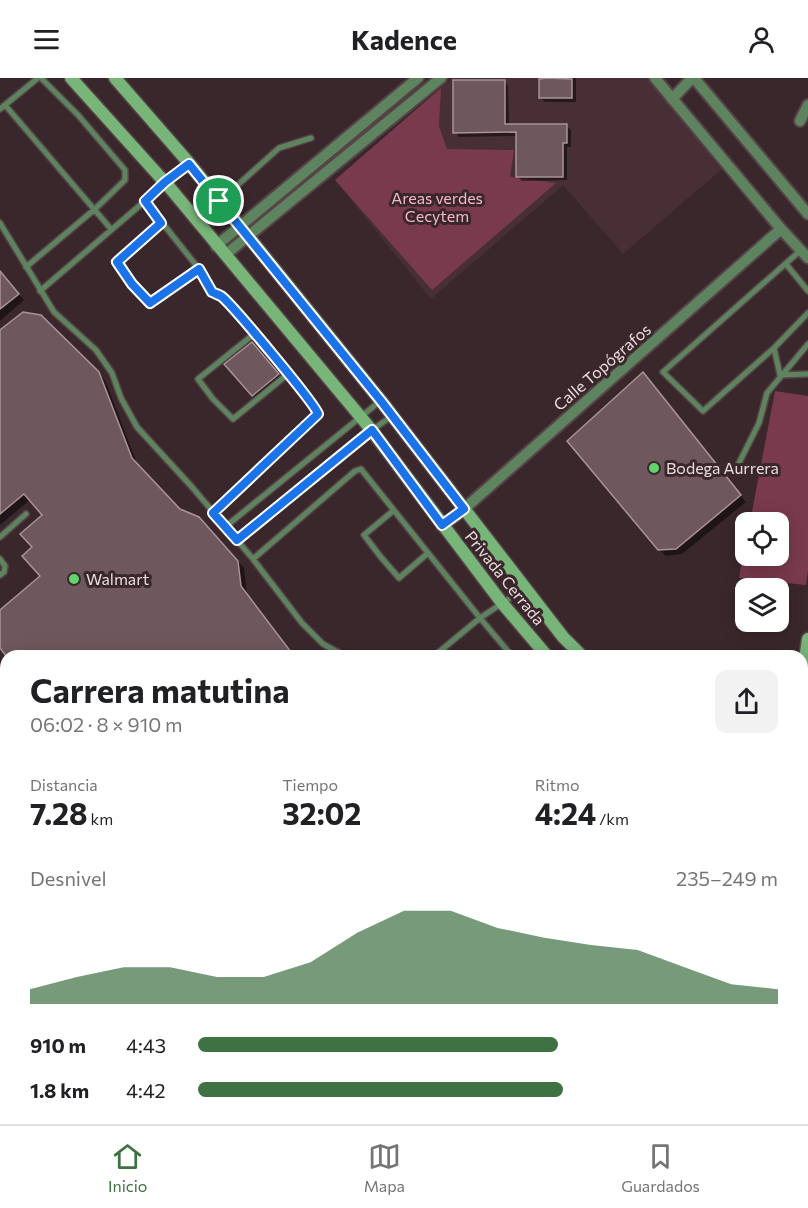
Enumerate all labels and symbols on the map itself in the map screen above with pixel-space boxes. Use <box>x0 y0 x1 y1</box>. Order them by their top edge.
pin <box>193 175 244 226</box>
park label: Areas verdes Cecytem <box>391 188 483 225</box>
street label: Calle Topógrafos <box>549 319 654 414</box>
place label: Bodega Aurrera <box>666 458 779 477</box>
marker: Bodega Aurrera <box>647 461 661 475</box>
street label: Privada Cerrada <box>462 527 549 629</box>
place label: Walmart <box>86 569 150 588</box>
marker: Walmart <box>67 572 81 586</box>

